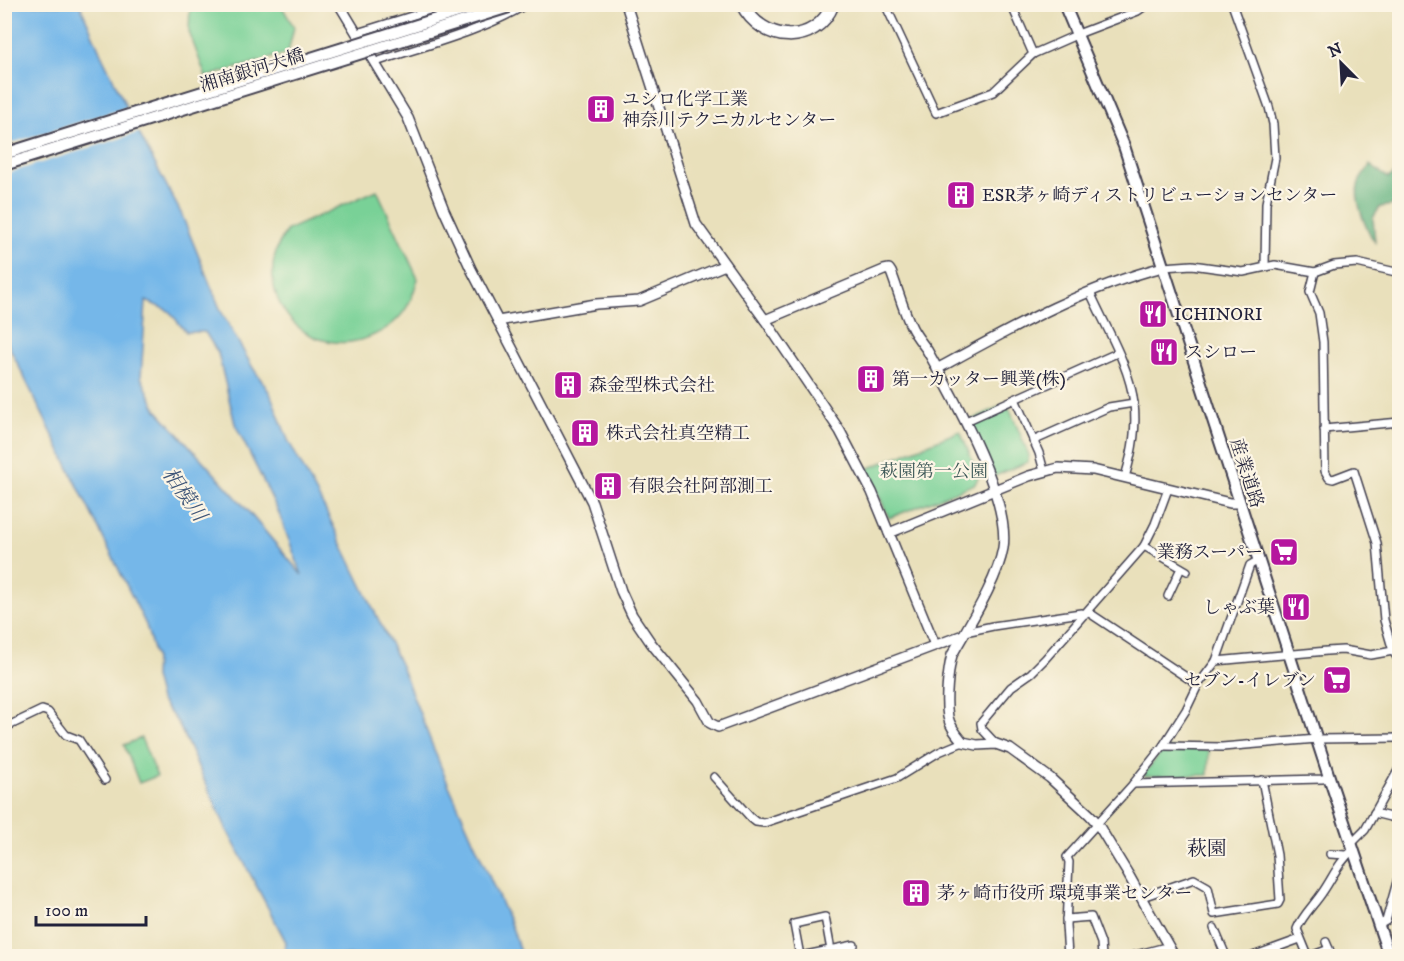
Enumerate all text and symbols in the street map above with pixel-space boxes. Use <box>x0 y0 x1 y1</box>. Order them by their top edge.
north arrow <box>1311 33 1371 93</box>
text: N <box>1325 38 1345 62</box>
street label: 湘南銀河大橋 <box>197 45 307 97</box>
place label: ユシロ化学工業 神奈川テクニカルセンター <box>622 89 836 132</box>
building icon: ユシロ化学工業 神奈川テクニカルセンター <box>585 93 617 125</box>
building icon: ESR茅ヶ崎ディストリビューションセンター <box>945 179 977 211</box>
place label: ESR茅ヶ崎ディストリビューションセンター <box>982 185 1337 207</box>
restaurant icon: ICHINORI <box>1137 298 1169 330</box>
place label: ICHINORI <box>1174 304 1262 326</box>
restaurant icon: スシロー <box>1148 336 1180 368</box>
place label: スシロー <box>1185 342 1257 364</box>
building icon: 第一カッター興業(株) <box>855 363 887 395</box>
building icon: 森金型株式会社 <box>552 369 584 401</box>
place label: 第一カッター興業(株) <box>892 369 1066 391</box>
place label: 森金型株式会社 <box>589 375 715 397</box>
building icon: 株式会社真空精工 <box>569 417 601 449</box>
place label: 株式会社真空精工 <box>606 423 750 445</box>
street label: 産業道路 <box>1224 436 1268 511</box>
park label: 萩園第一公園 <box>880 461 988 483</box>
water label: 相模川 <box>156 463 212 528</box>
building icon: 有限会社阿部測工 <box>592 470 624 502</box>
place label: 有限会社阿部測工 <box>629 476 773 498</box>
supermarket icon: 業務スーパー <box>1268 536 1300 568</box>
place label: 業務スーパー <box>1157 542 1263 564</box>
restaurant icon: しゃぶ葉 <box>1280 591 1312 623</box>
place label: しゃぶ葉 <box>1203 597 1275 619</box>
supermarket icon: セブン-イレブン <box>1321 664 1353 696</box>
place label: セブン-イレブン <box>1184 670 1316 692</box>
district label: 萩園 <box>1187 837 1227 862</box>
building icon: 茅ヶ崎市役所 環境事業センター <box>900 877 932 909</box>
place label: 茅ヶ崎市役所 環境事業センター <box>937 883 1192 905</box>
scale bar <box>36 889 146 927</box>
text: 100 m <box>45 900 88 922</box>

